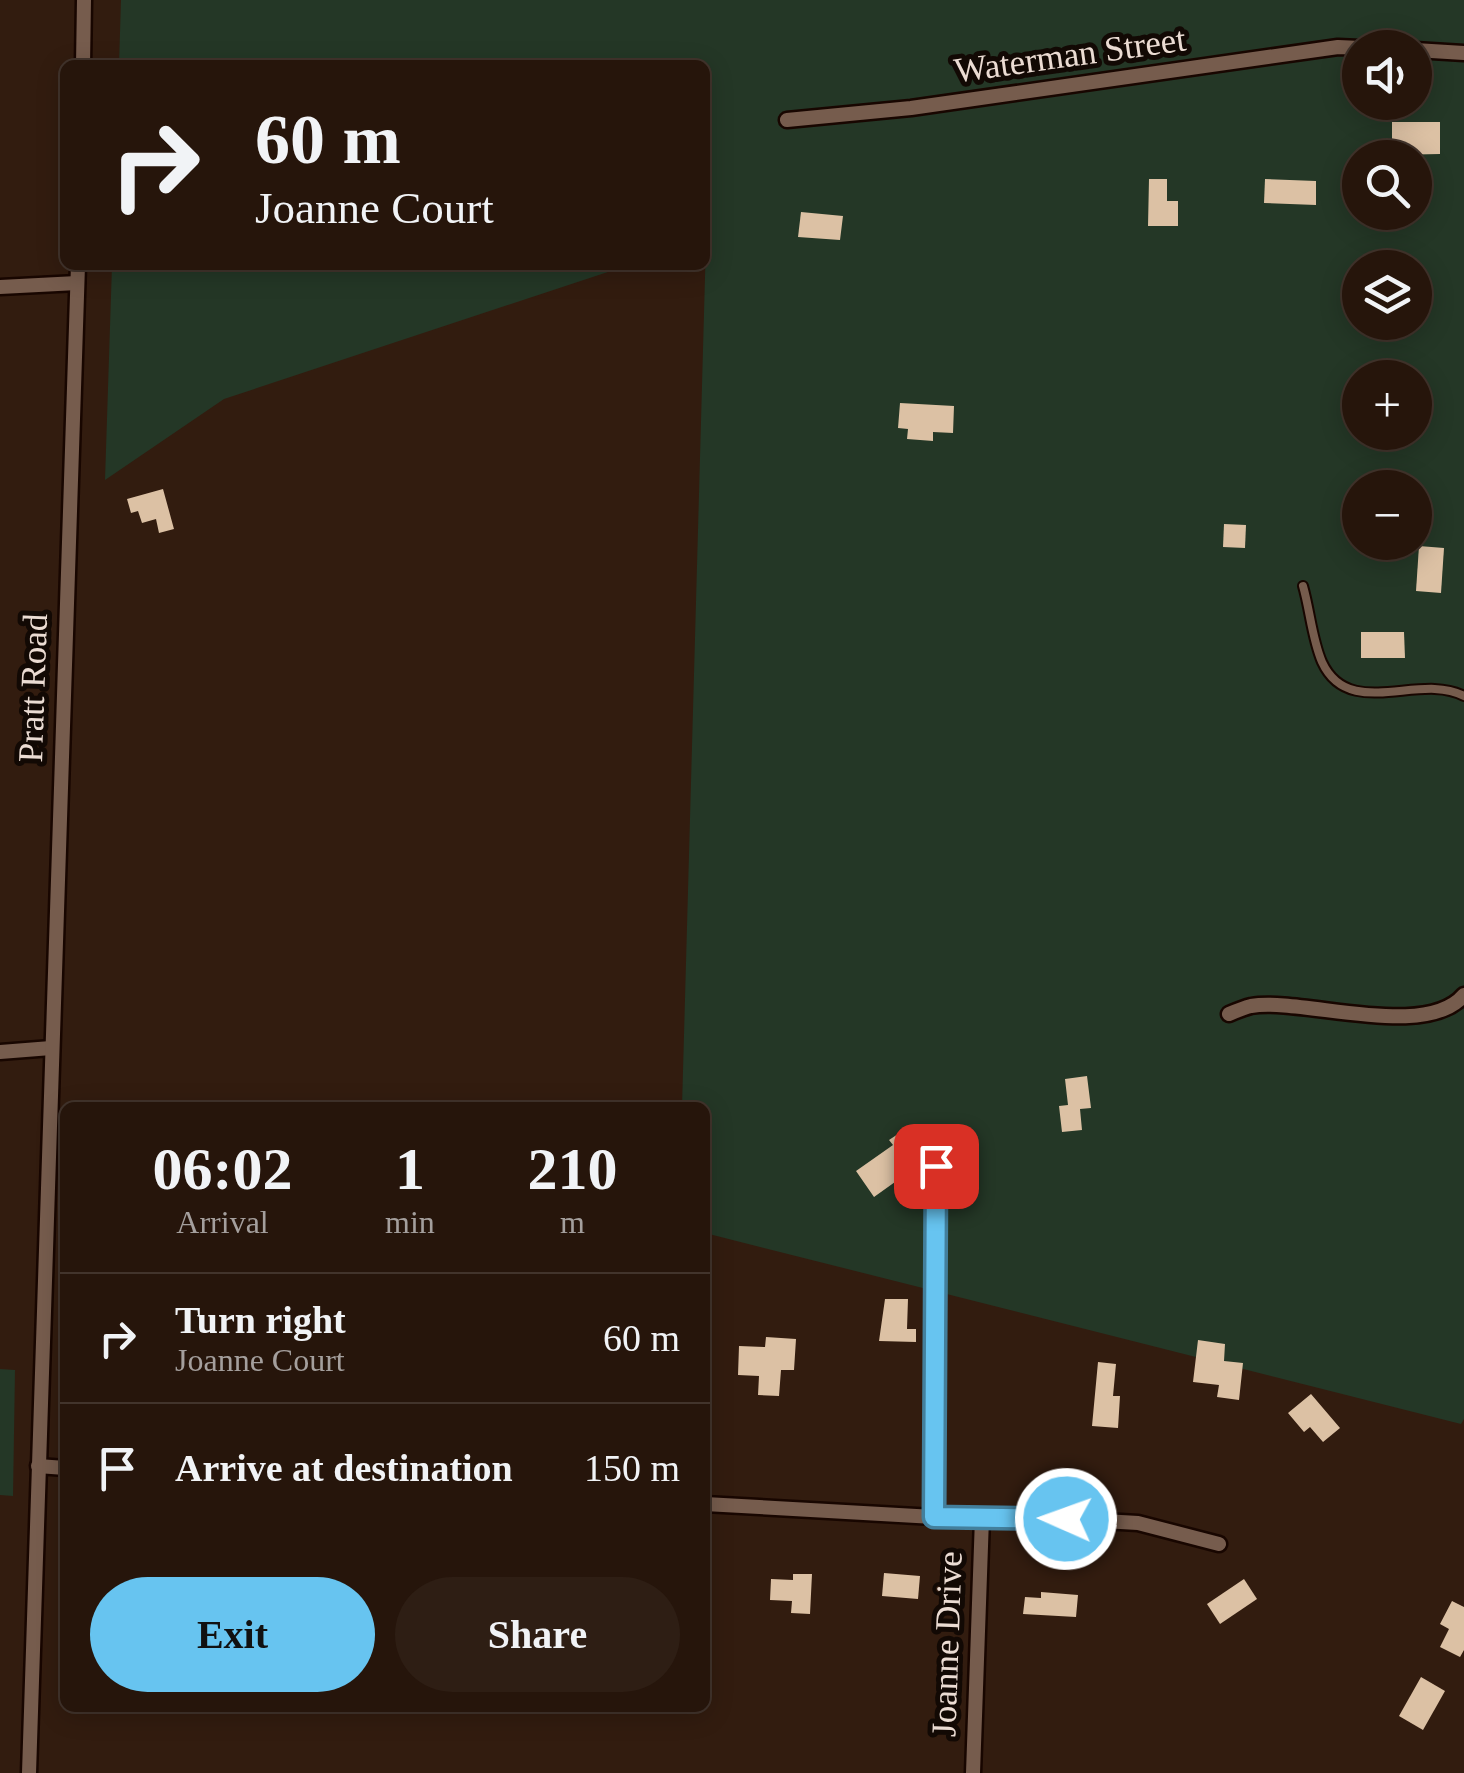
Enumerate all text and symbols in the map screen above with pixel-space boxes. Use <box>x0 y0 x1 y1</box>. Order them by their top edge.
street label: Waterman Street <box>952 19 1189 91</box>
map controls <box>1342 30 1432 560</box>
button: sound <box>1342 30 1432 120</box>
icon: right <box>90 100 220 230</box>
text: 60 m <box>255 101 401 178</box>
button: search <box>1342 140 1432 230</box>
text: Joanne Court <box>255 183 494 233</box>
button: layers <box>1342 250 1432 340</box>
button: + <box>1342 360 1432 450</box>
button: − <box>1342 470 1432 560</box>
street label: Pratt Road <box>11 612 55 763</box>
pin <box>894 1124 979 1209</box>
text: 06:02 <box>153 1136 293 1202</box>
text: 1 <box>395 1136 425 1202</box>
text: 210 <box>527 1136 617 1202</box>
icon: arrive <box>909 1139 964 1194</box>
text: Arrival <box>176 1204 269 1240</box>
text: min <box>385 1204 435 1240</box>
text: m <box>560 1204 585 1240</box>
text: Turn right <box>175 1299 346 1341</box>
icon: right <box>90 1311 145 1366</box>
text: 60 m <box>603 1317 680 1359</box>
text: Joanne Court <box>175 1342 345 1378</box>
icon: arrive <box>90 1441 145 1496</box>
text: Arrive at destination <box>175 1447 513 1489</box>
text: 150 m <box>584 1447 680 1489</box>
position arrow <box>1014 1467 1118 1571</box>
street label: Joanne Drive <box>924 1551 970 1737</box>
button: Exit <box>90 1577 375 1692</box>
button: Share <box>395 1577 680 1692</box>

